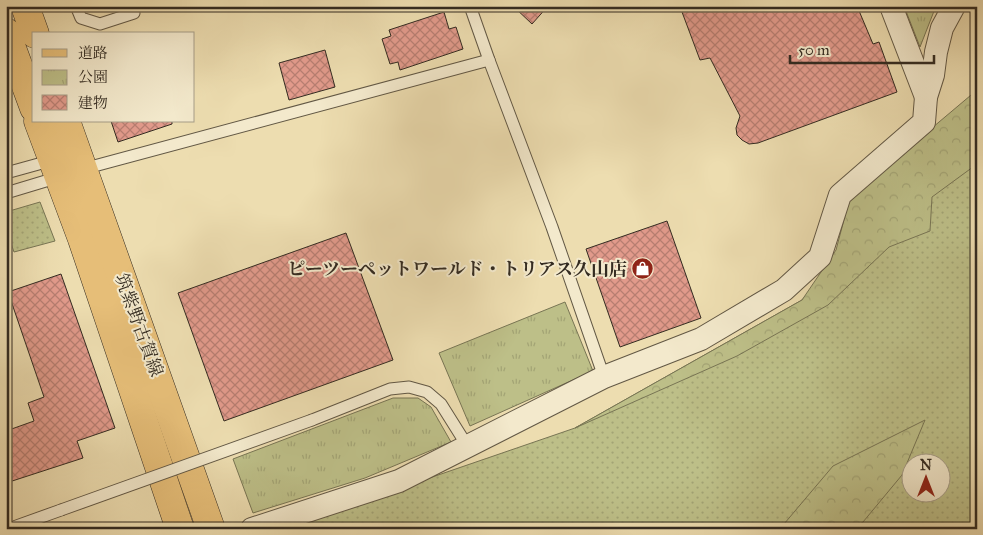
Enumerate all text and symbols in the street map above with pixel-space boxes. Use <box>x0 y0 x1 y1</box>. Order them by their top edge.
legend <box>32 32 195 122</box>
scale bar <box>790 32 934 64</box>
text: 50 m <box>798 41 830 59</box>
text: 道路 <box>78 44 108 62</box>
text: 公園 <box>78 68 108 86</box>
text: 建物 <box>78 94 108 112</box>
shop icon: ピーツーペットワールド・トリアス久山店 <box>631 257 655 281</box>
place label: ピーツーペットワールド・トリアス久山店 <box>288 258 627 280</box>
street label: 筑紫野古賀線 <box>110 270 168 380</box>
north arrow <box>900 452 950 502</box>
text: N <box>920 457 932 474</box>

